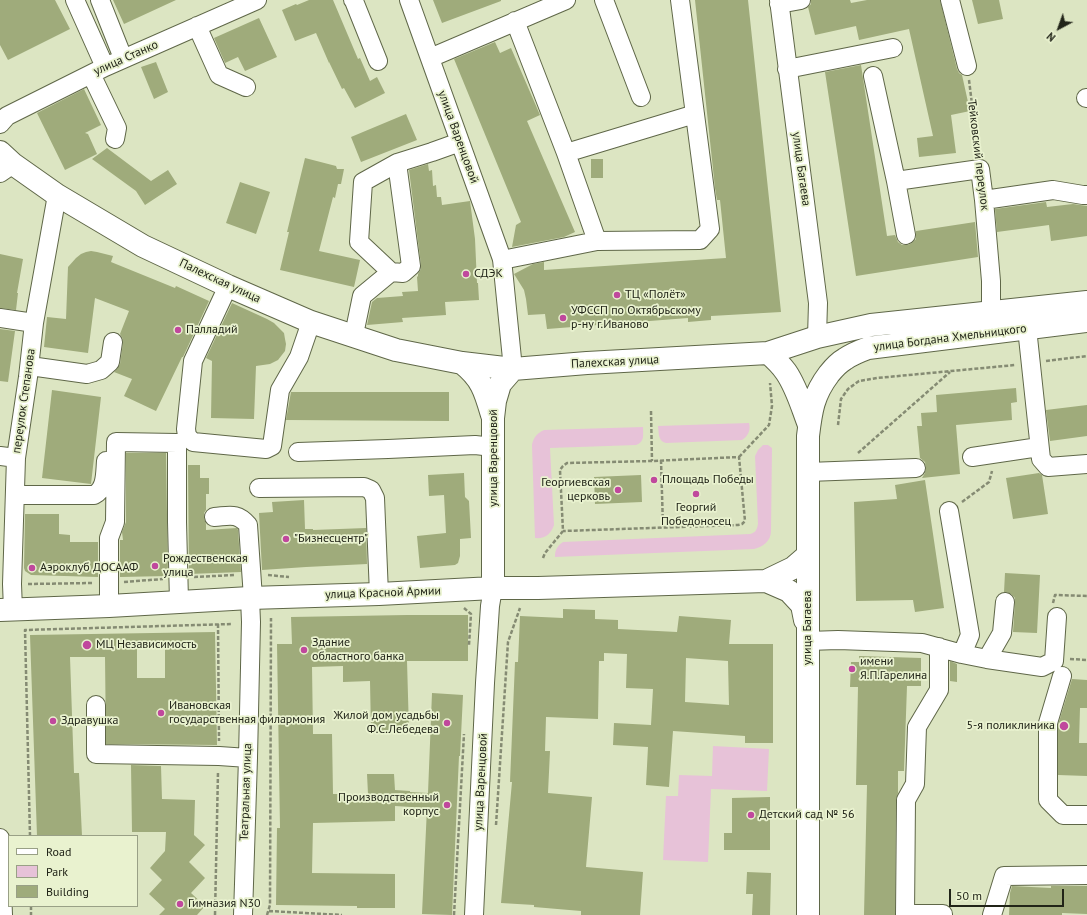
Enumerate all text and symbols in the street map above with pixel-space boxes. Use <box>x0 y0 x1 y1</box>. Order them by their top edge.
north arrow <box>1039 8 1079 48</box>
text: N <box>1044 29 1058 45</box>
street label: улица Станко <box>92 37 160 79</box>
street label: улица Варенцовой <box>435 89 481 185</box>
street label: Тейковский переулок <box>964 99 992 211</box>
street label: улица Багаева <box>789 131 813 207</box>
street label: Палехская улица <box>177 256 263 306</box>
place label: СДЭК <box>474 267 503 281</box>
marker: СДЭК <box>461 269 471 279</box>
place label: ТЦ «Полёт» <box>625 288 686 302</box>
marker: ТЦ «Полёт» <box>612 290 622 300</box>
place label: УФССП по Октябрьскому р-ну г.Иваново <box>571 304 701 332</box>
marker: УФССП по Октябрьскому р-ну г.Иваново <box>558 313 568 323</box>
street label: улица Богдана Хмельницкого <box>873 321 1027 355</box>
place label: Палладий <box>186 323 237 337</box>
marker: Палладий <box>173 325 183 335</box>
street label: переулок Степанова <box>10 348 38 454</box>
street label: Палехская улица <box>571 353 659 371</box>
street label: улица Варенцовой <box>487 409 501 507</box>
place label: Площадь Победы <box>662 473 754 487</box>
marker: Площадь Победы <box>649 475 659 485</box>
place label: Георгиевская церковь <box>541 476 610 504</box>
marker: Георгиевская церковь <box>613 485 623 495</box>
marker: Георгий Победоносец <box>691 489 701 499</box>
place label: Георгий Победоносец <box>661 501 731 529</box>
place label: "Бизнесцентр" <box>294 532 368 546</box>
marker: "Бизнесцентр" <box>281 534 291 544</box>
place label: Рождественская улица <box>163 552 248 580</box>
place label: Аэроклуб ДОСААФ <box>40 561 138 575</box>
marker: Рождественская улица <box>150 561 160 571</box>
marker: Аэроклуб ДОСААФ <box>27 563 37 573</box>
street label: улица Красной Армии <box>325 584 441 602</box>
street label: улица Багаева <box>801 591 815 665</box>
place label: Здание областного банка <box>312 636 404 664</box>
place label: МЦ Независимость <box>96 638 197 652</box>
marker: МЦ Независимость <box>81 639 93 651</box>
marker: Здание областного банка <box>299 645 309 655</box>
place label: имени Я.П.Гарелина <box>860 655 927 683</box>
marker: имени Я.П.Гарелина <box>847 664 857 674</box>
place label: Ивановская государственная филармония <box>169 699 325 727</box>
marker: Ивановская государственная филармония <box>156 708 166 718</box>
place label: Жилой дом усадьбы Ф.С.Лебедева <box>333 709 439 737</box>
place label: Здравушка <box>61 714 119 728</box>
marker: Здравушка <box>48 716 58 726</box>
marker: Жилой дом усадьбы Ф.С.Лебедева <box>442 718 452 728</box>
place label: 5-я поликлиника <box>966 719 1055 733</box>
marker: 5-я поликлиника <box>1058 720 1070 732</box>
street label: улица Варенцовой <box>471 733 491 831</box>
street label: Театральная улица <box>237 743 255 841</box>
place label: Производственный корпус <box>338 791 439 819</box>
marker: Производственный корпус <box>442 800 452 810</box>
place label: Детский сад № 56 <box>759 808 855 822</box>
marker: Детский сад № 56 <box>746 810 756 820</box>
legend <box>8 835 138 907</box>
text: Road <box>46 844 71 859</box>
text: Park <box>46 864 68 879</box>
scale bar <box>951 881 1066 907</box>
text: Building <box>46 884 89 899</box>
text: 50 m <box>956 888 982 903</box>
place label: Гимназия N30 <box>188 897 261 911</box>
marker: Гимназия N30 <box>175 899 185 909</box>

